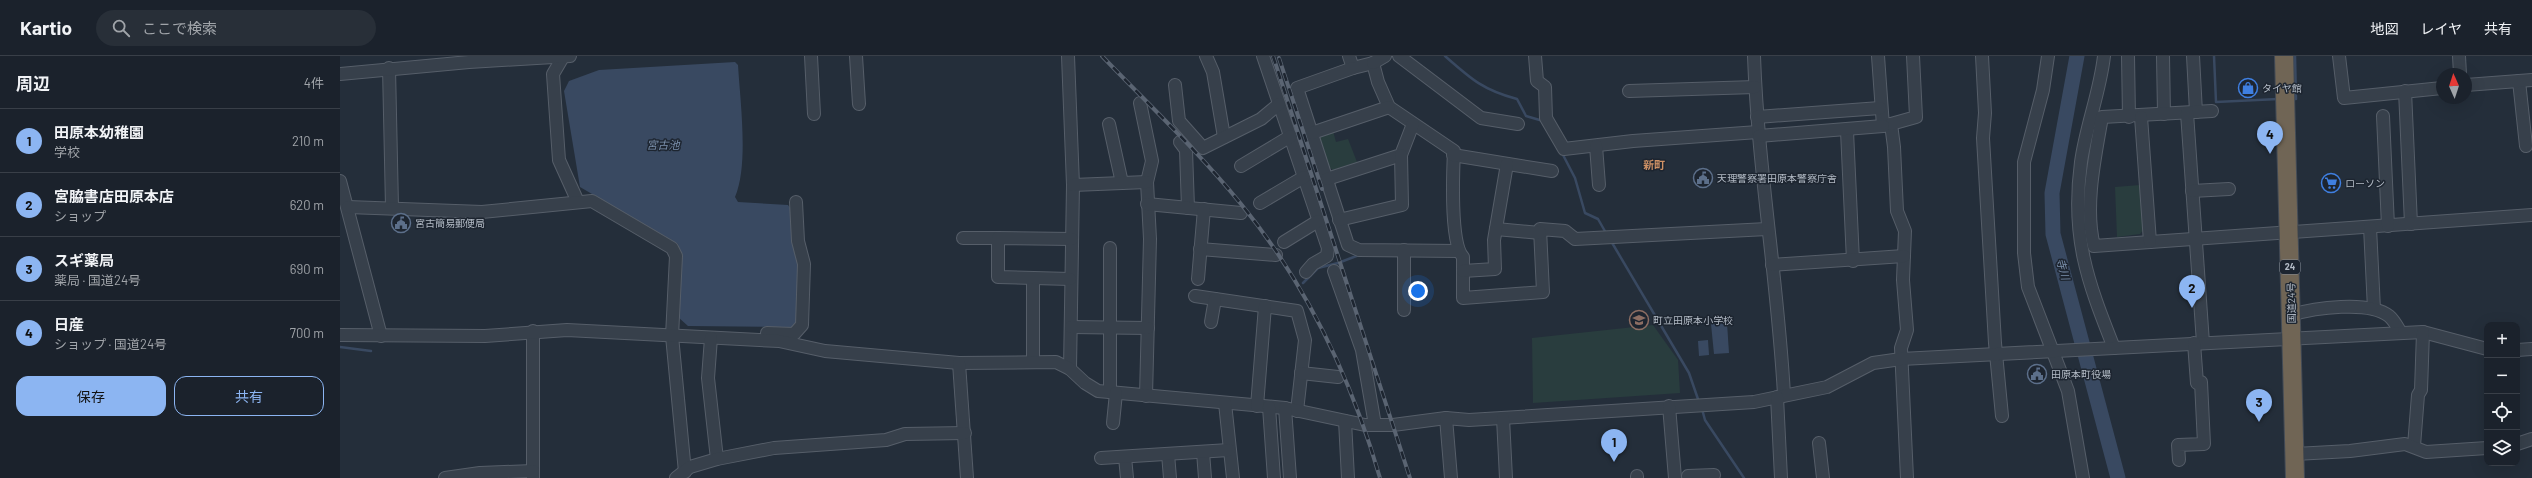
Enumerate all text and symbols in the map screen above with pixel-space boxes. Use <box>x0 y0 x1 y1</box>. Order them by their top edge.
search box <box>96 10 376 46</box>
text: Kartio <box>20 16 72 39</box>
icon: search <box>110 17 132 39</box>
text: ここで検索 <box>142 19 217 37</box>
text: 地図 <box>2370 20 2398 37</box>
text: レイヤ <box>2420 20 2462 37</box>
text: 共有 <box>2484 20 2512 37</box>
north arrow <box>2436 68 2472 104</box>
text: 周辺 <box>16 73 50 93</box>
text: 4件 <box>304 75 324 91</box>
shop icon: タイヤ館 <box>2237 77 2259 99</box>
place label: タイヤ館 <box>2262 82 2302 94</box>
pin: 4 <box>2257 121 2283 154</box>
text: 田原本幼稚園 <box>54 123 144 141</box>
text: 1 <box>27 133 31 149</box>
text: 210 m <box>292 133 324 149</box>
water label: 宮古池 <box>647 138 680 151</box>
text: 学校 <box>54 144 80 160</box>
district label: 新町 <box>1643 158 1665 171</box>
public building icon: 天理警察署田原本警察庁舎 <box>1692 167 1714 189</box>
place label: 天理警察署田原本警察庁舎 <box>1717 172 1837 184</box>
supermarket icon: ローソン <box>2320 172 2342 194</box>
place label: ローソン <box>2345 177 2385 189</box>
text: 宮脇書店田原本店 <box>54 187 174 205</box>
text: 2 <box>25 197 33 213</box>
text: 620 m <box>290 197 324 213</box>
text: ショップ <box>54 208 106 224</box>
public building icon: 宮古簡易郵便局 <box>390 212 412 234</box>
place label: 宮古簡易郵便局 <box>415 217 485 229</box>
text: スギ薬局 <box>54 251 114 269</box>
water label: 寺川 <box>2054 257 2073 282</box>
road number: 24 <box>2280 260 2300 274</box>
text: 3 <box>25 261 33 277</box>
text: 690 m <box>290 261 324 277</box>
text: 薬局 · 国道24号 <box>54 272 141 288</box>
pin: 2 <box>2179 275 2205 308</box>
your location <box>1408 281 1428 301</box>
street label: 国道24号 <box>2285 282 2297 324</box>
school or university icon: 町立田原本小学校 <box>1628 309 1650 331</box>
place label: 町立田原本小学校 <box>1653 314 1733 326</box>
text: 日産 <box>54 315 84 333</box>
map controls <box>2484 322 2520 466</box>
button: + <box>2484 322 2520 358</box>
text: 4 <box>25 325 33 341</box>
text: 700 m <box>290 325 324 341</box>
text: ショップ · 国道24号 <box>54 336 167 352</box>
button: − <box>2484 358 2520 394</box>
public building icon: 田原本町役場 <box>2026 363 2048 385</box>
place label: 田原本町役場 <box>2051 368 2111 380</box>
button: 保存 <box>16 376 166 416</box>
button: 共有 <box>174 376 324 416</box>
pin: 3 <box>2246 389 2272 422</box>
button: locate <box>2484 394 2520 430</box>
pin: 1 <box>1601 429 1627 462</box>
button: layers <box>2484 430 2520 466</box>

